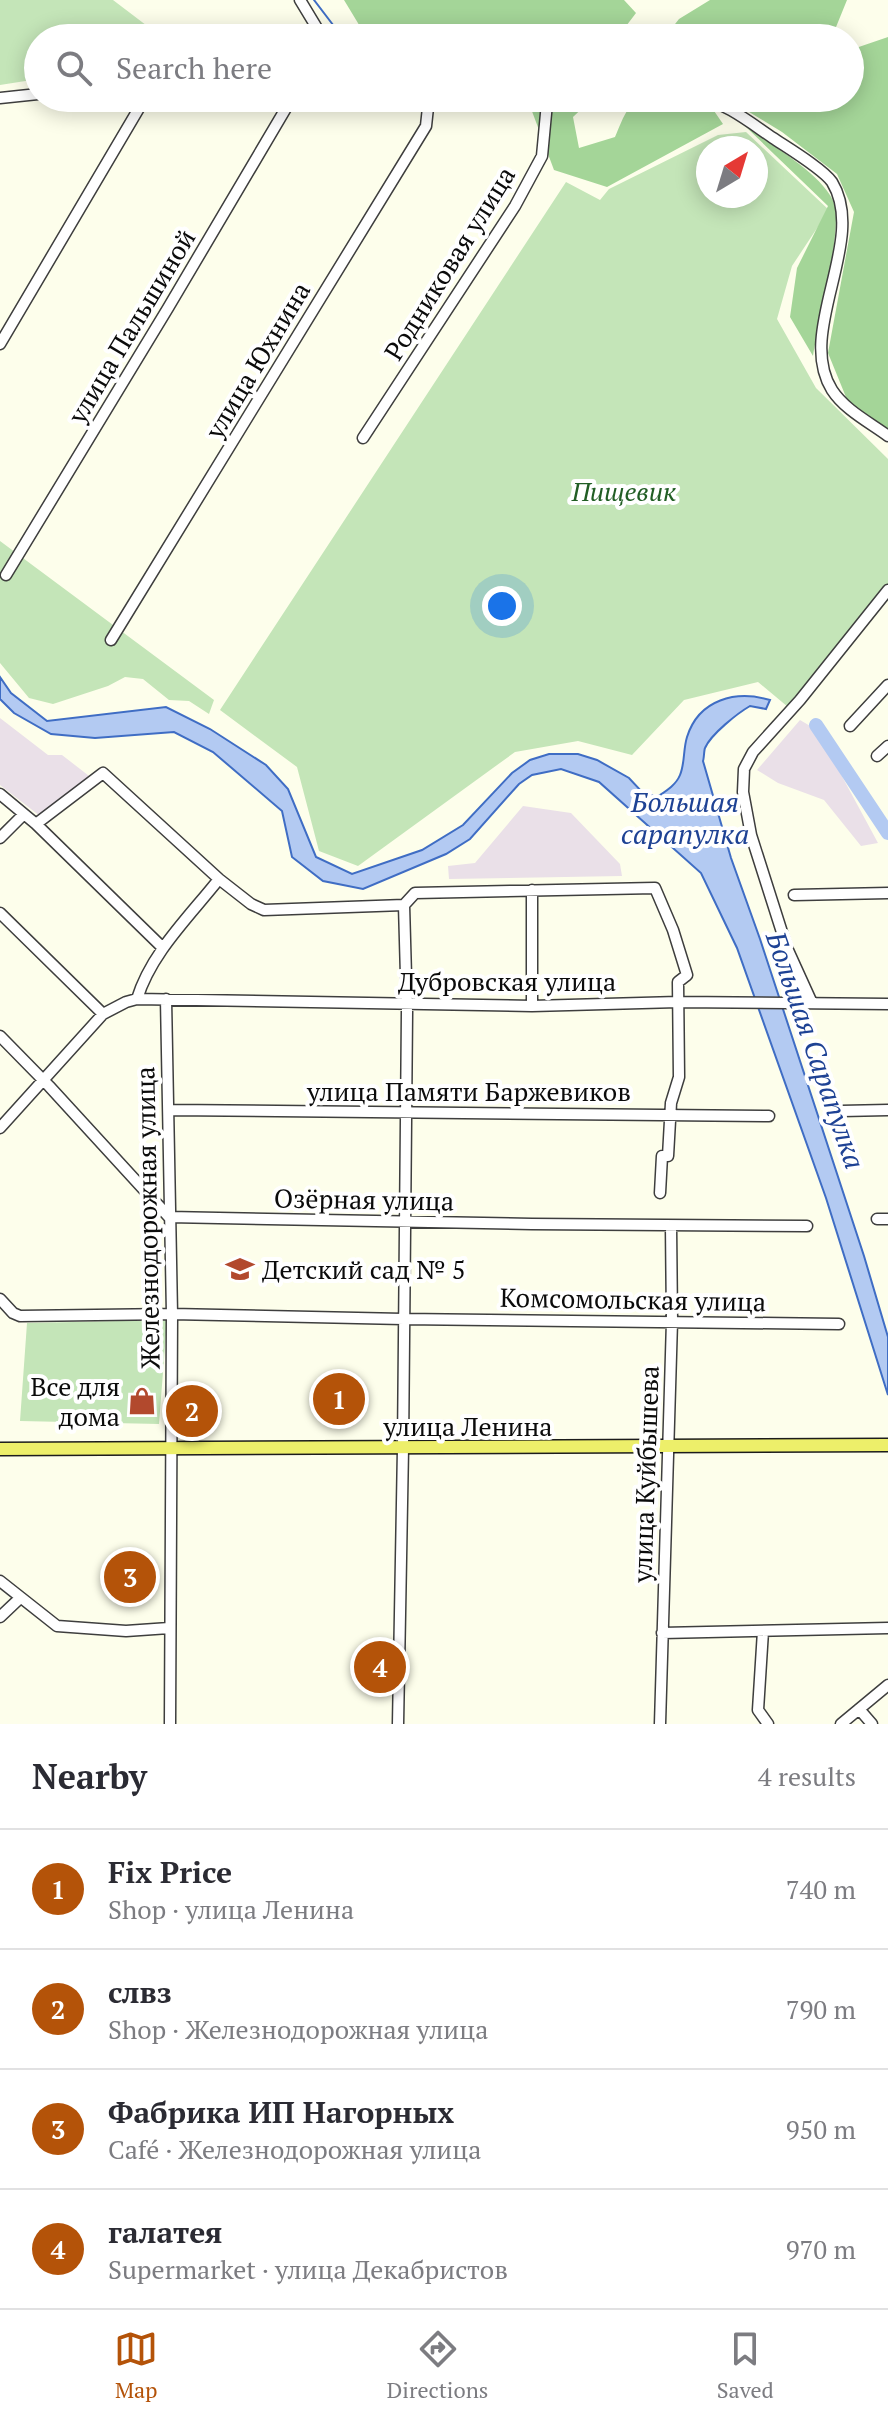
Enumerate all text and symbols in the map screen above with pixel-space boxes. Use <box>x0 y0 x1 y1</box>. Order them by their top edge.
search box <box>24 24 864 112</box>
icon: search <box>52 46 96 90</box>
text: Search here <box>116 48 272 88</box>
north arrow <box>696 136 768 208</box>
street label: Родниковая улица <box>376 160 522 366</box>
street label: улица Пальшиной <box>59 223 202 430</box>
street label: улица Юхнина <box>196 275 317 445</box>
park label: Пищевик <box>571 474 676 508</box>
your location <box>482 586 522 626</box>
water label: Большая сарапулка <box>621 783 749 852</box>
water label: Большая Сарапулка <box>758 925 874 1174</box>
street label: Дубровская улица <box>398 964 616 998</box>
street label: Железнодорожная улица <box>127 1066 167 1370</box>
street label: улица Памяти Баржевиков <box>306 1074 631 1108</box>
street label: Озёрная улица <box>274 1180 454 1218</box>
place label: Детский сад № 5 <box>262 1252 466 1286</box>
school or university icon: Детский сад № 5 <box>225 1254 255 1284</box>
street label: Комсомольская улица <box>500 1280 766 1318</box>
street label: улица Куйбышева <box>624 1365 666 1584</box>
place label: Все для дома <box>31 1369 120 1433</box>
pin: 1 <box>313 1369 365 1429</box>
pin: 2 <box>166 1381 218 1441</box>
shop icon: Все для дома <box>127 1386 157 1416</box>
street label: улица Ленина <box>383 1409 552 1443</box>
pin: 3 <box>104 1547 156 1607</box>
pin: 4 <box>354 1637 406 1697</box>
text: Nearby <box>32 1754 147 1799</box>
text: 4 results <box>758 1759 856 1793</box>
text: Fix Price <box>108 1852 232 1892</box>
text: 1 <box>51 1872 65 1906</box>
text: 740 m <box>786 1872 856 1906</box>
text: Shop · улица Ленина <box>108 1892 354 1926</box>
text: слвз <box>108 1972 172 2012</box>
text: 2 <box>51 1992 65 2026</box>
text: 790 m <box>786 1992 856 2026</box>
text: Shop · Железнодорожная улица <box>108 2012 488 2046</box>
text: Фабрика ИП Нагорных <box>108 2092 454 2132</box>
text: 3 <box>51 2112 65 2146</box>
text: 950 m <box>786 2112 856 2146</box>
text: Café · Железнодорожная улица <box>108 2132 481 2166</box>
text: галатея <box>108 2212 222 2252</box>
text: 4 <box>51 2232 65 2266</box>
text: 970 m <box>786 2232 856 2266</box>
text: Supermarket · улица Декабристов <box>108 2252 508 2286</box>
tab: Map <box>114 2327 158 2404</box>
tab: Directions <box>387 2327 488 2404</box>
tab: Saved <box>717 2327 774 2404</box>

